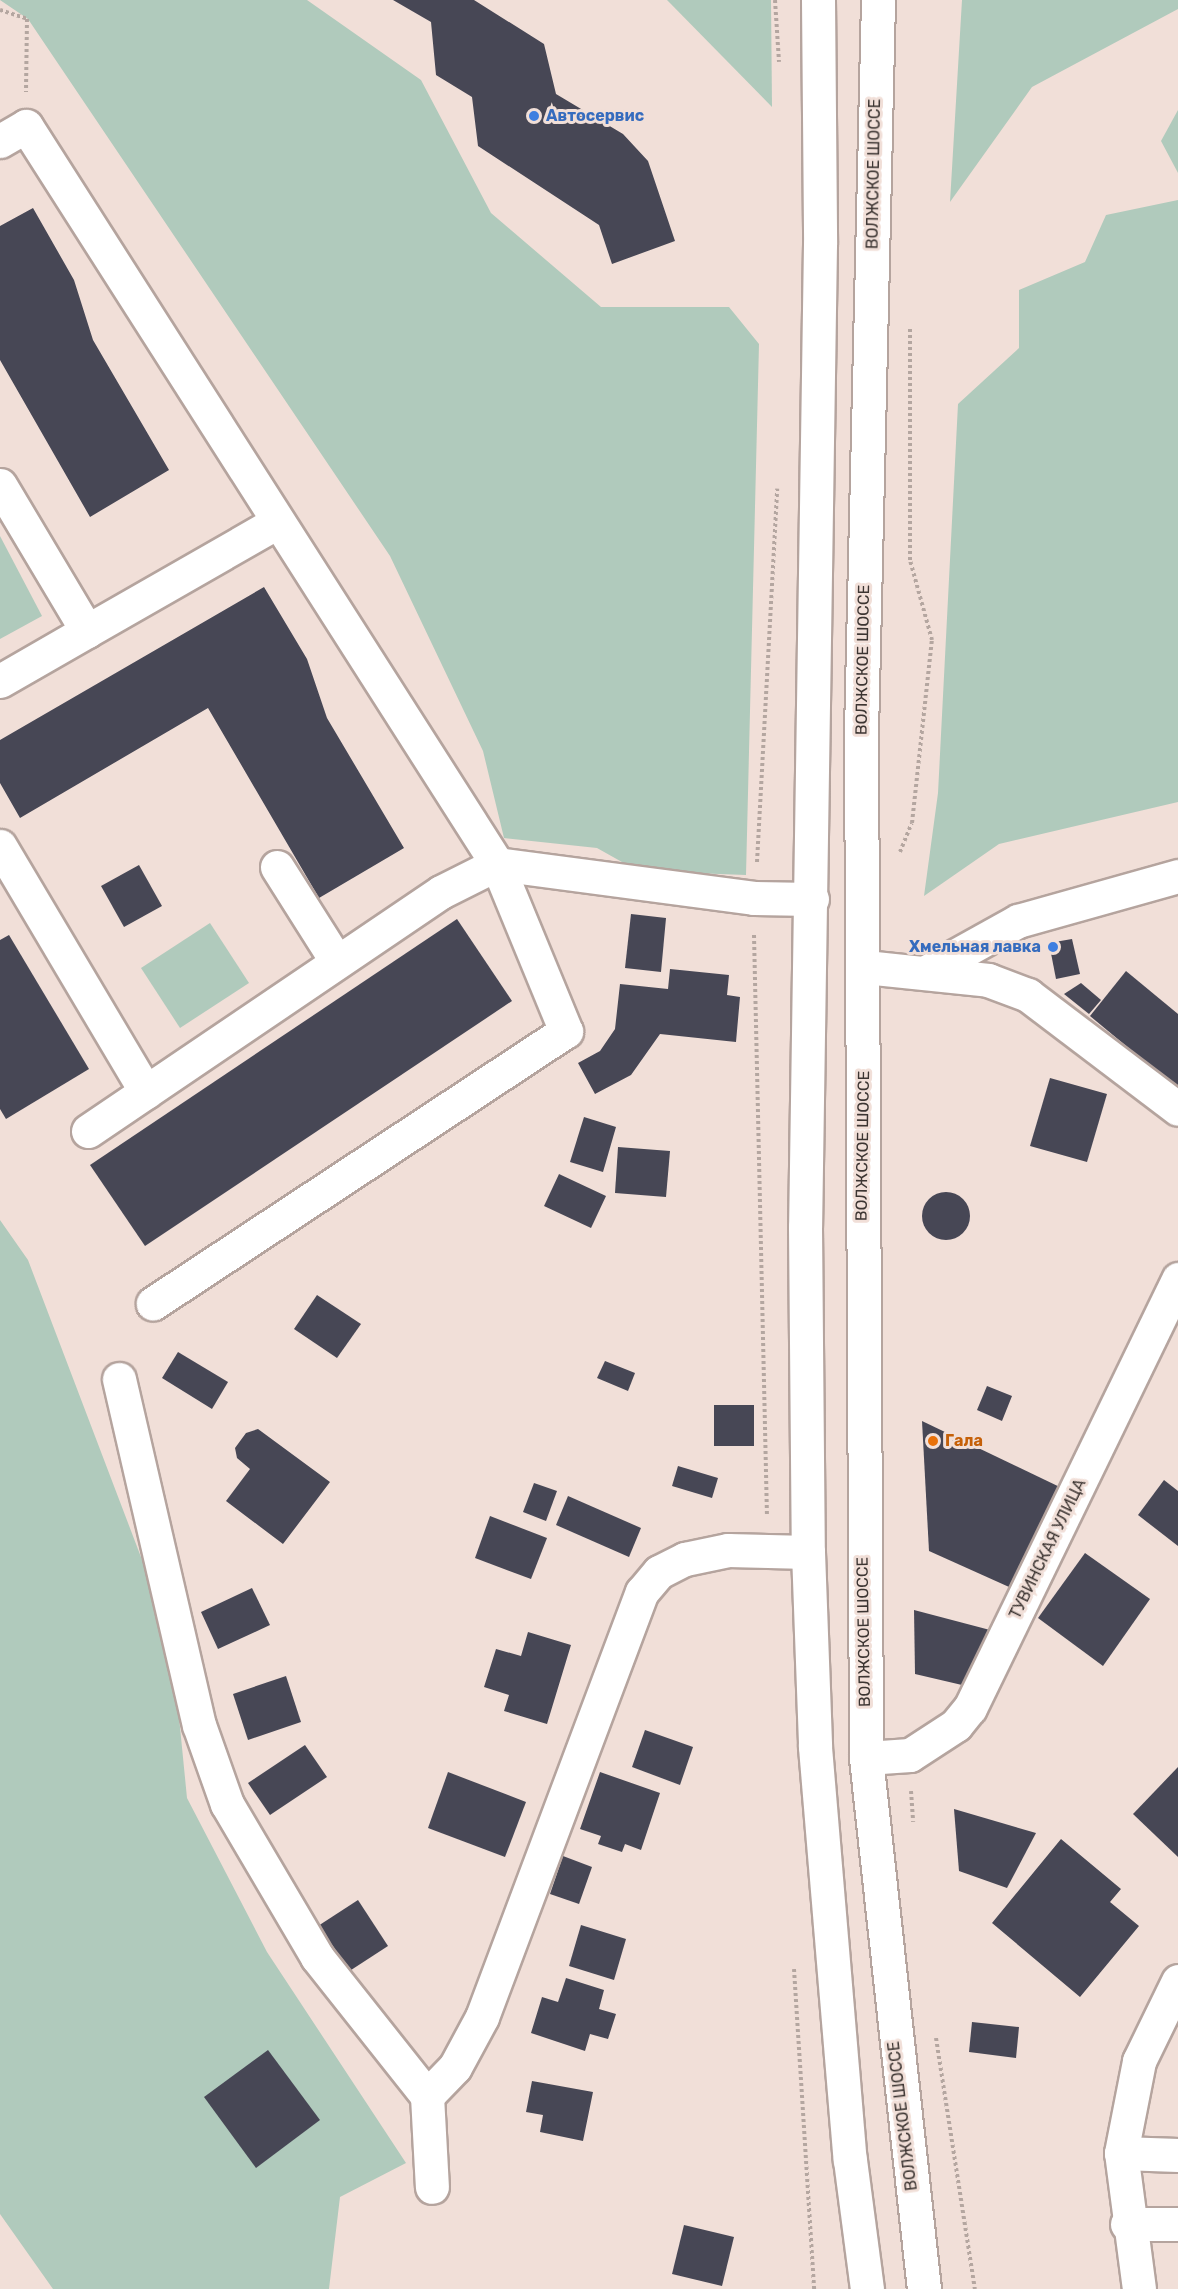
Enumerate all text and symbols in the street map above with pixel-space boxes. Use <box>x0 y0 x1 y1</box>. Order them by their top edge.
street label: ВОЛЖСКОЕ ШОССЕ <box>863 99 885 249</box>
place label: Автосервис <box>546 106 644 126</box>
marker: Автосервис <box>527 109 541 123</box>
street label: ВОЛЖСКОЕ ШОССЕ <box>852 585 874 735</box>
place label: Хмельная лавка <box>909 937 1041 957</box>
marker: Хмельная лавка <box>1046 940 1060 954</box>
street label: ВОЛЖСКОЕ ШОССЕ <box>852 1071 874 1221</box>
place label: Гала <box>945 1431 983 1451</box>
marker: Гала <box>926 1434 940 1448</box>
street label: ТУВИНСКАЯ УЛИЦА <box>1006 1476 1090 1622</box>
street label: ВОЛЖСКОЕ ШОССЕ <box>853 1557 875 1707</box>
street label: ВОЛЖСКОЕ ШОССЕ <box>884 2040 922 2192</box>

